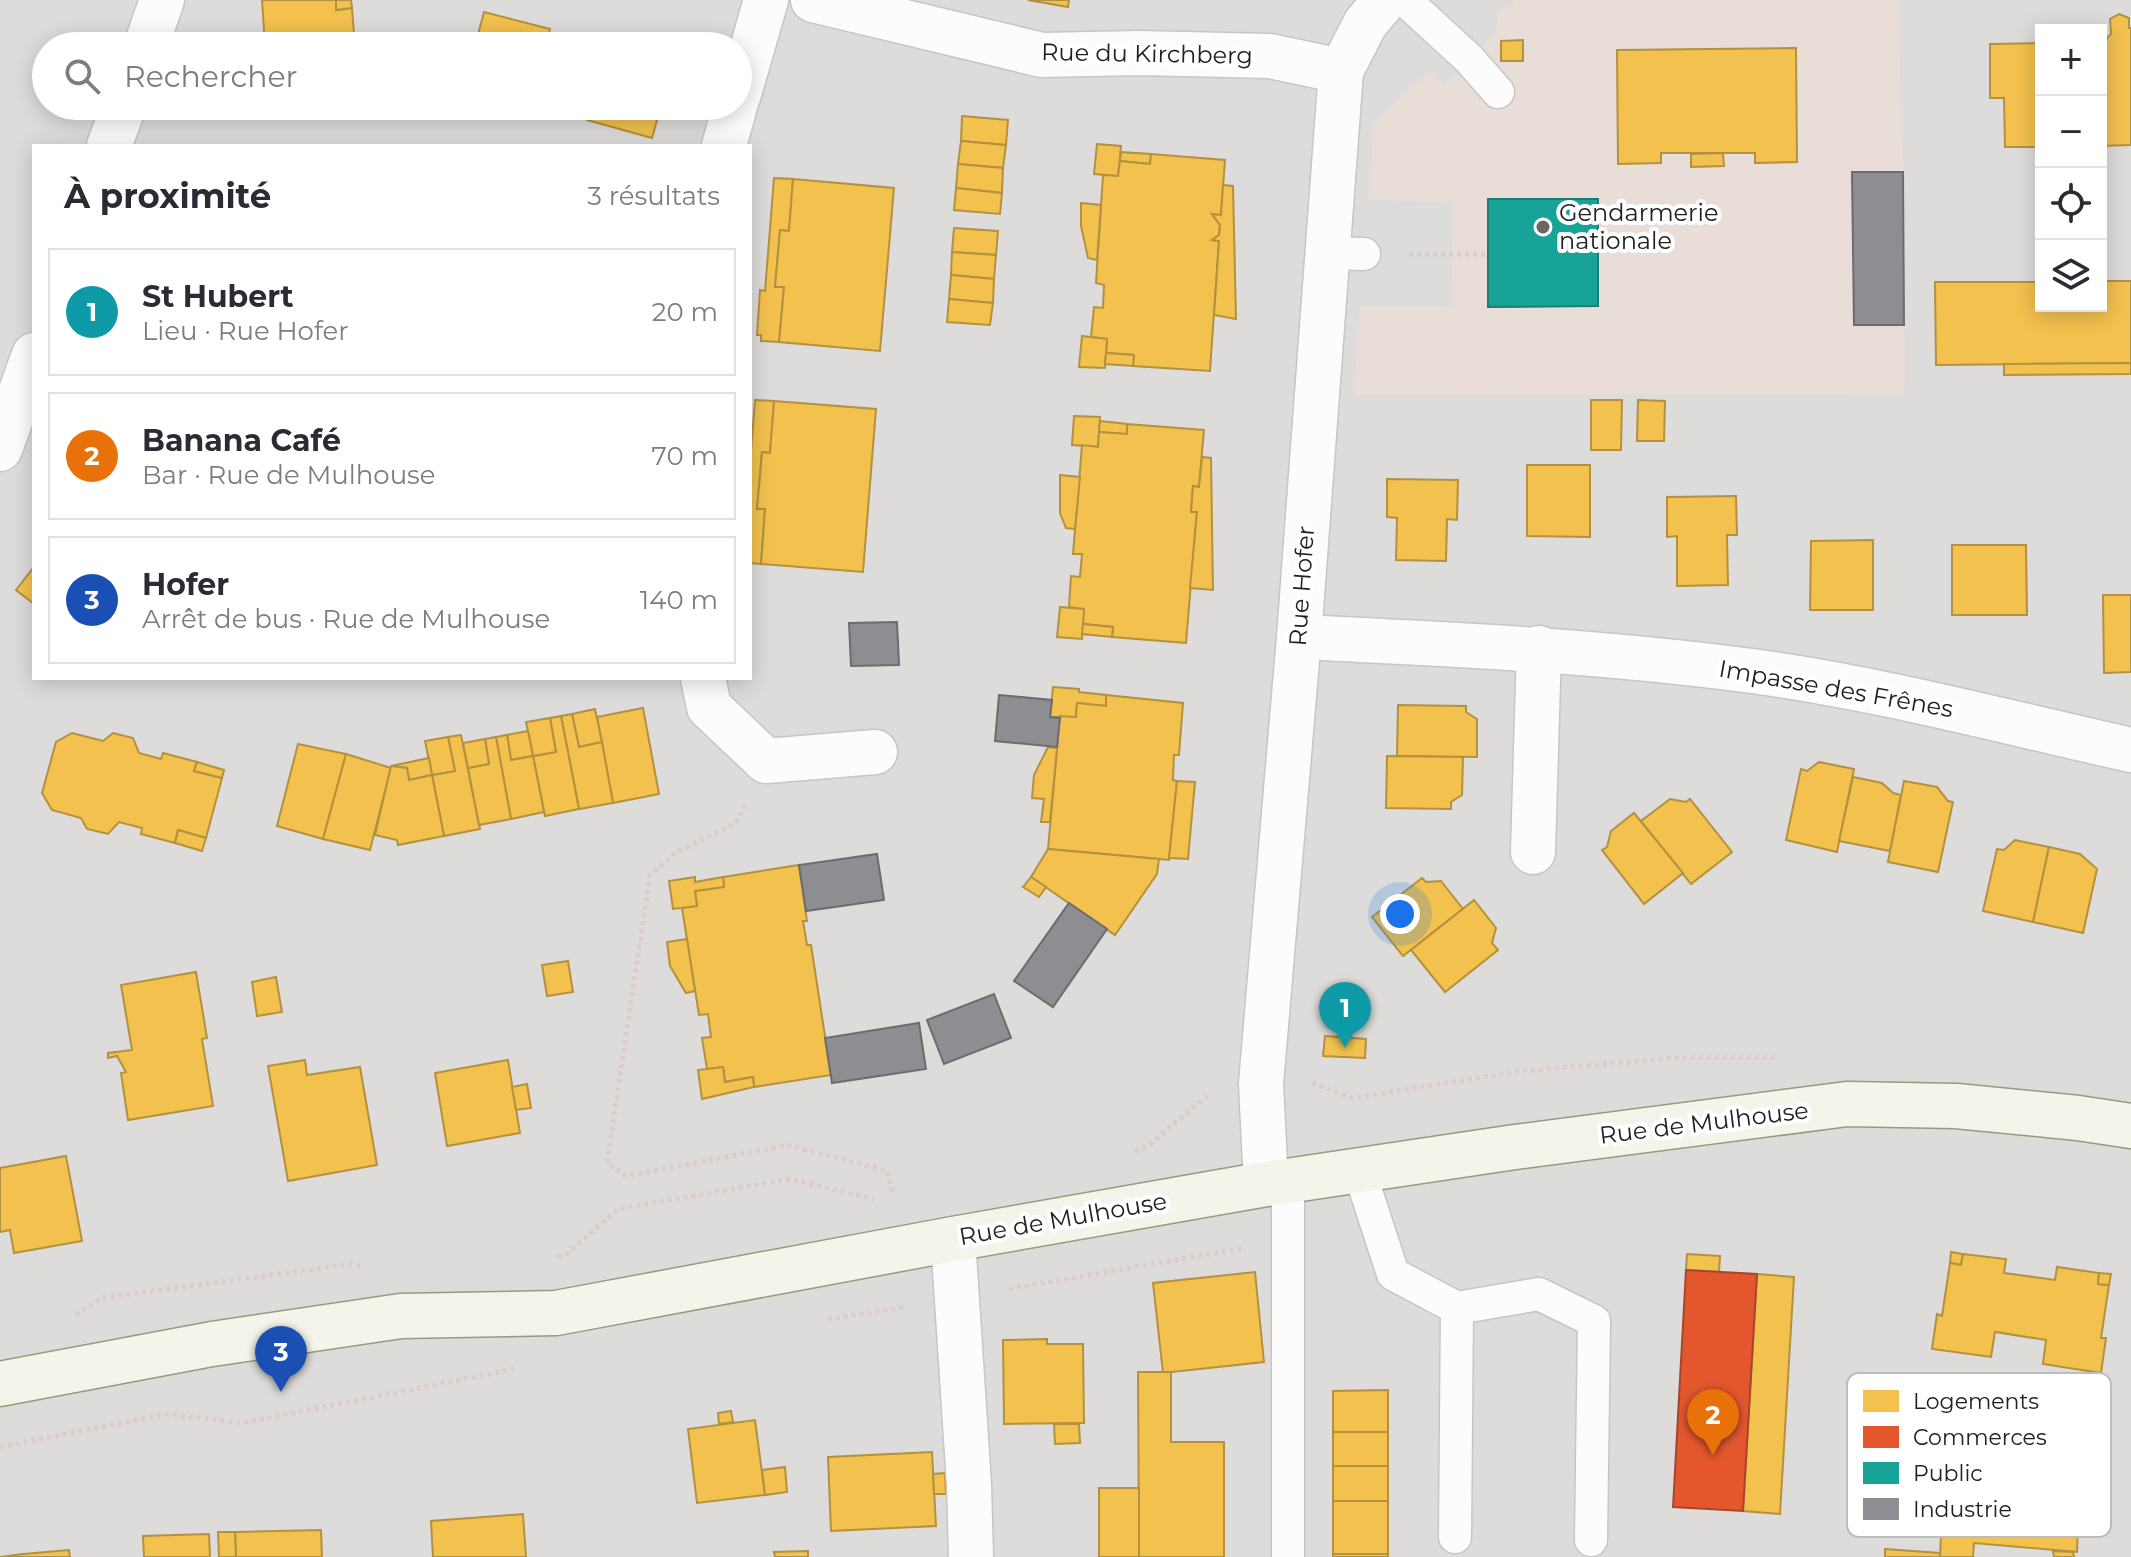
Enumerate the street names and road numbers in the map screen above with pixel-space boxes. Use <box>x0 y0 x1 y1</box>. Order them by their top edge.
street label: Rue du Kirchberg <box>1041 37 1253 70</box>
street label: Rue Hofer <box>1283 525 1320 647</box>
street label: Impasse des Frênes <box>1717 654 1955 723</box>
street label: Rue de Mulhouse <box>1598 1095 1810 1150</box>
street label: Rue de Mulhouse <box>957 1186 1169 1251</box>

